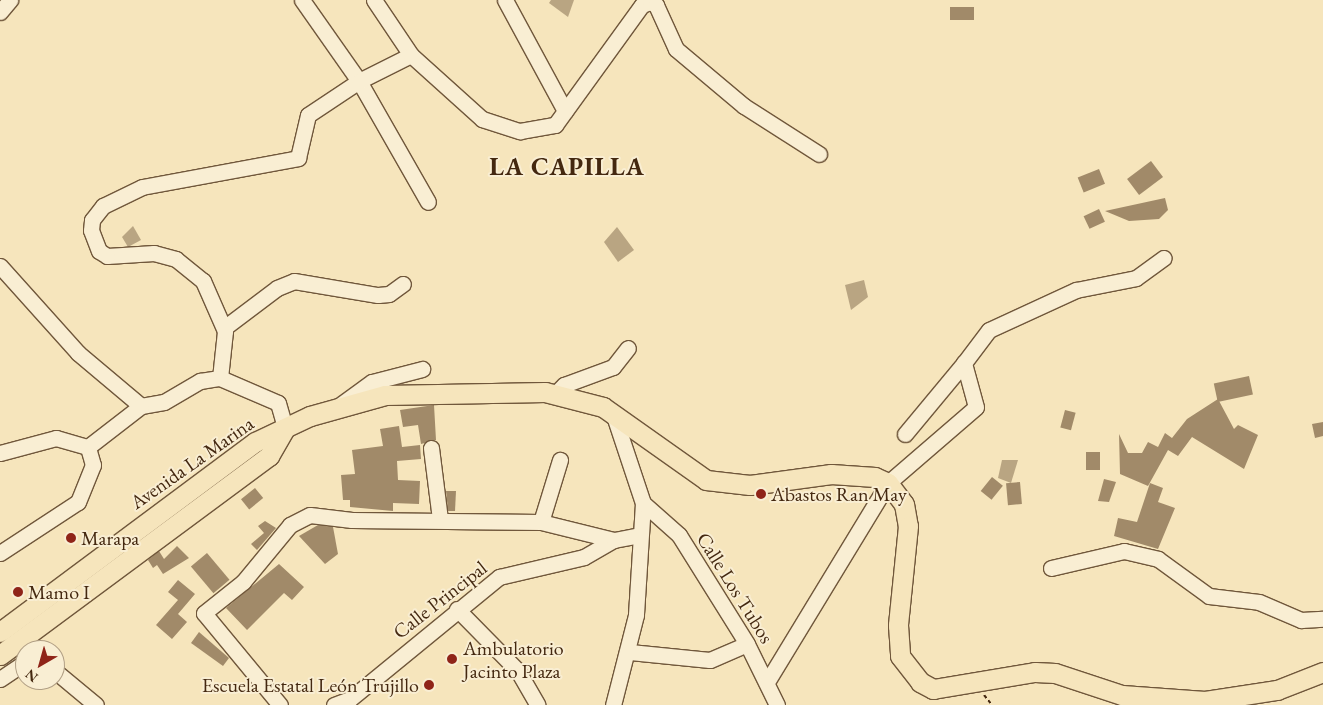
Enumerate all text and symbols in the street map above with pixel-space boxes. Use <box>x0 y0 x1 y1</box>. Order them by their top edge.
district label: LA CAPILLA <box>488 151 646 181</box>
street label: Avenida La Marina <box>126 411 258 515</box>
place label: Abastos Ran May <box>771 482 907 506</box>
marker: Abastos Ran May <box>755 488 767 500</box>
place label: Marapa <box>81 526 139 550</box>
street label: Calle Los Tubos <box>691 528 779 648</box>
marker: Marapa <box>65 532 77 544</box>
street label: Calle Principal <box>388 556 492 644</box>
place label: Mamo I <box>28 580 90 604</box>
marker: Mamo I <box>12 586 24 598</box>
place label: Ambulatorio Jacinto Plaza <box>463 636 564 683</box>
north arrow <box>15 640 65 690</box>
marker: Ambulatorio Jacinto Plaza <box>445 652 459 666</box>
text: N <box>21 665 41 687</box>
place label: Escuela Estatal León Trujillo <box>202 673 419 697</box>
marker: Escuela Estatal León Trujillo <box>423 679 435 691</box>

